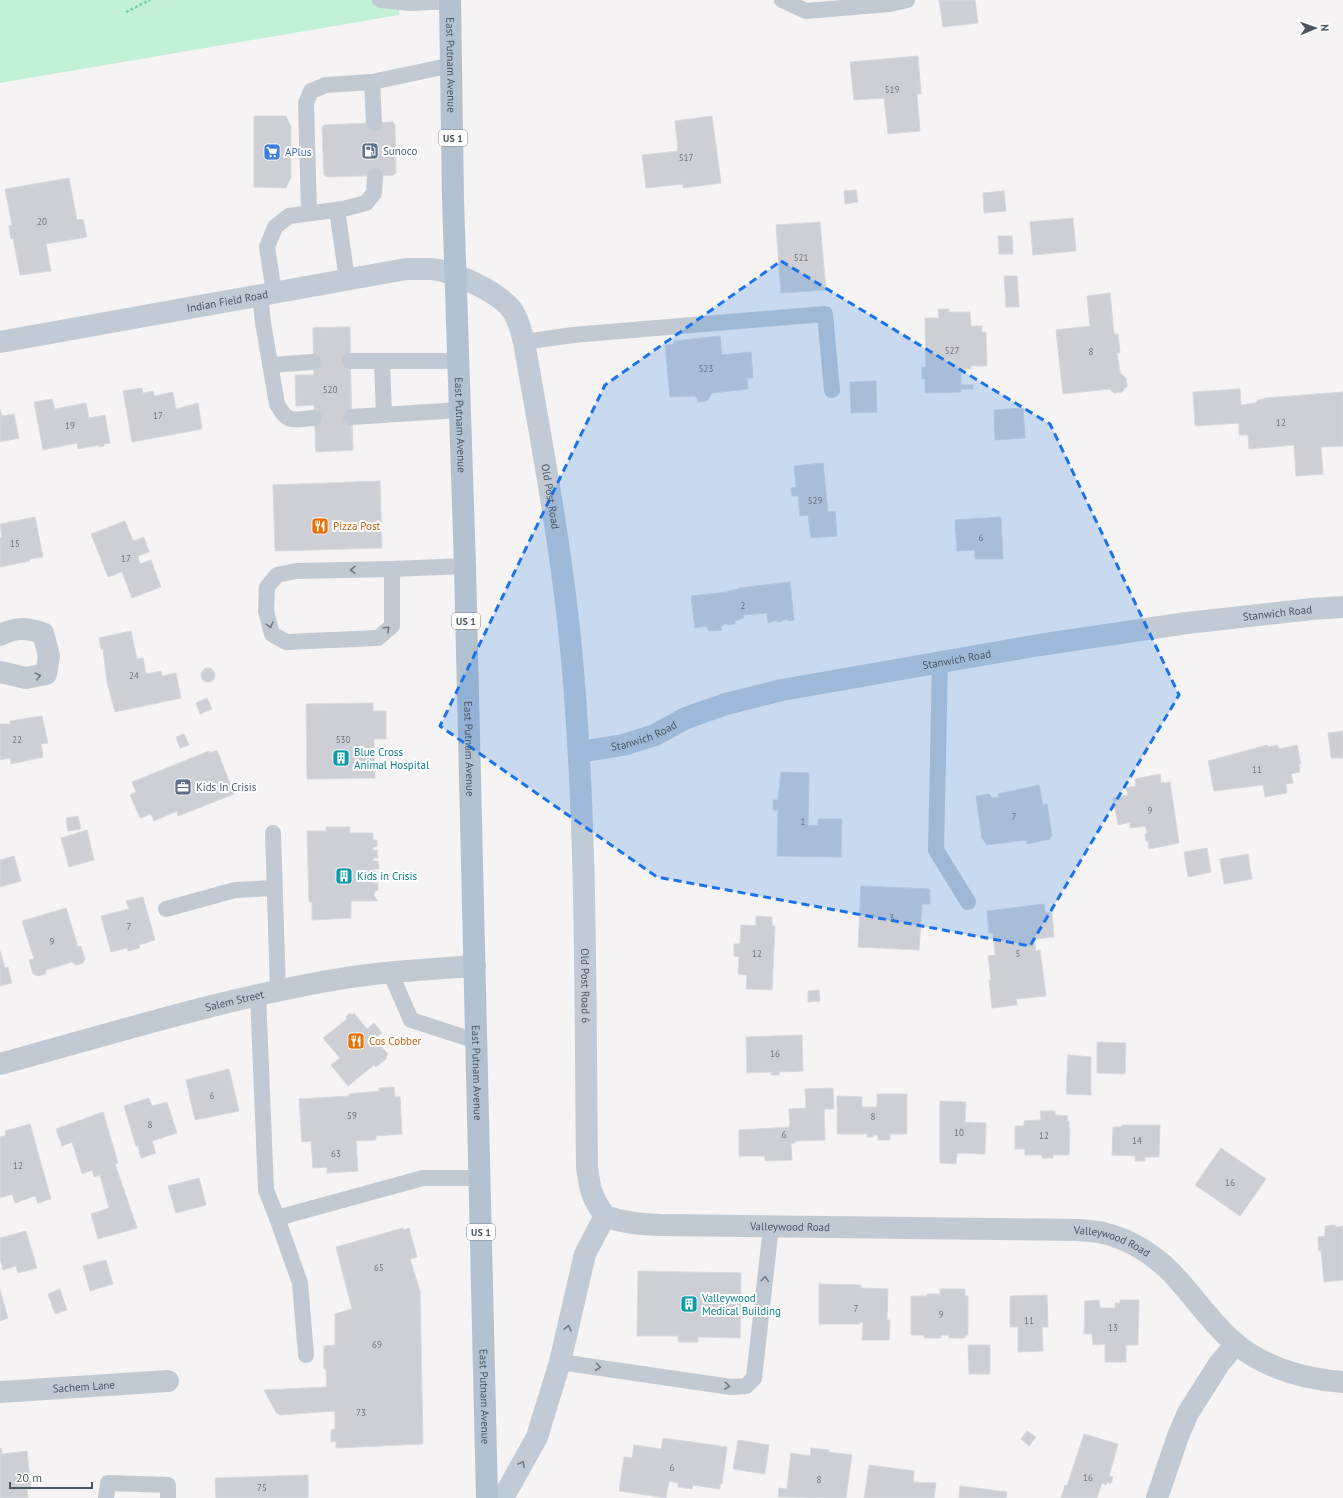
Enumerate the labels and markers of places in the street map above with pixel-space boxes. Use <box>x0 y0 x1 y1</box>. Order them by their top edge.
fuel station icon: Sunoco <box>360 141 380 161</box>
supermarket icon: APlus <box>262 142 282 162</box>
place label: Sunoco <box>383 144 417 158</box>
place label: APlus <box>285 145 312 159</box>
restaurant icon: Pizza Post <box>310 516 330 536</box>
place label: Pizza Post <box>333 519 381 533</box>
place label: Blue Cross Animal Hospital <box>354 745 430 772</box>
building icon: Blue Cross Animal Hospital <box>331 748 351 768</box>
office icon: Kids In Crisis <box>173 777 193 797</box>
place label: Kids In Crisis <box>196 780 257 794</box>
building icon: Kids in Crisis <box>334 866 354 886</box>
place label: Kids in Crisis <box>357 869 417 883</box>
restaurant icon: Cos Cobber <box>346 1031 366 1051</box>
place label: Cos Cobber <box>369 1034 422 1048</box>
place label: Valleywood Medical Building <box>701 1291 781 1318</box>
building icon: Valleywood Medical Building <box>679 1294 699 1314</box>

